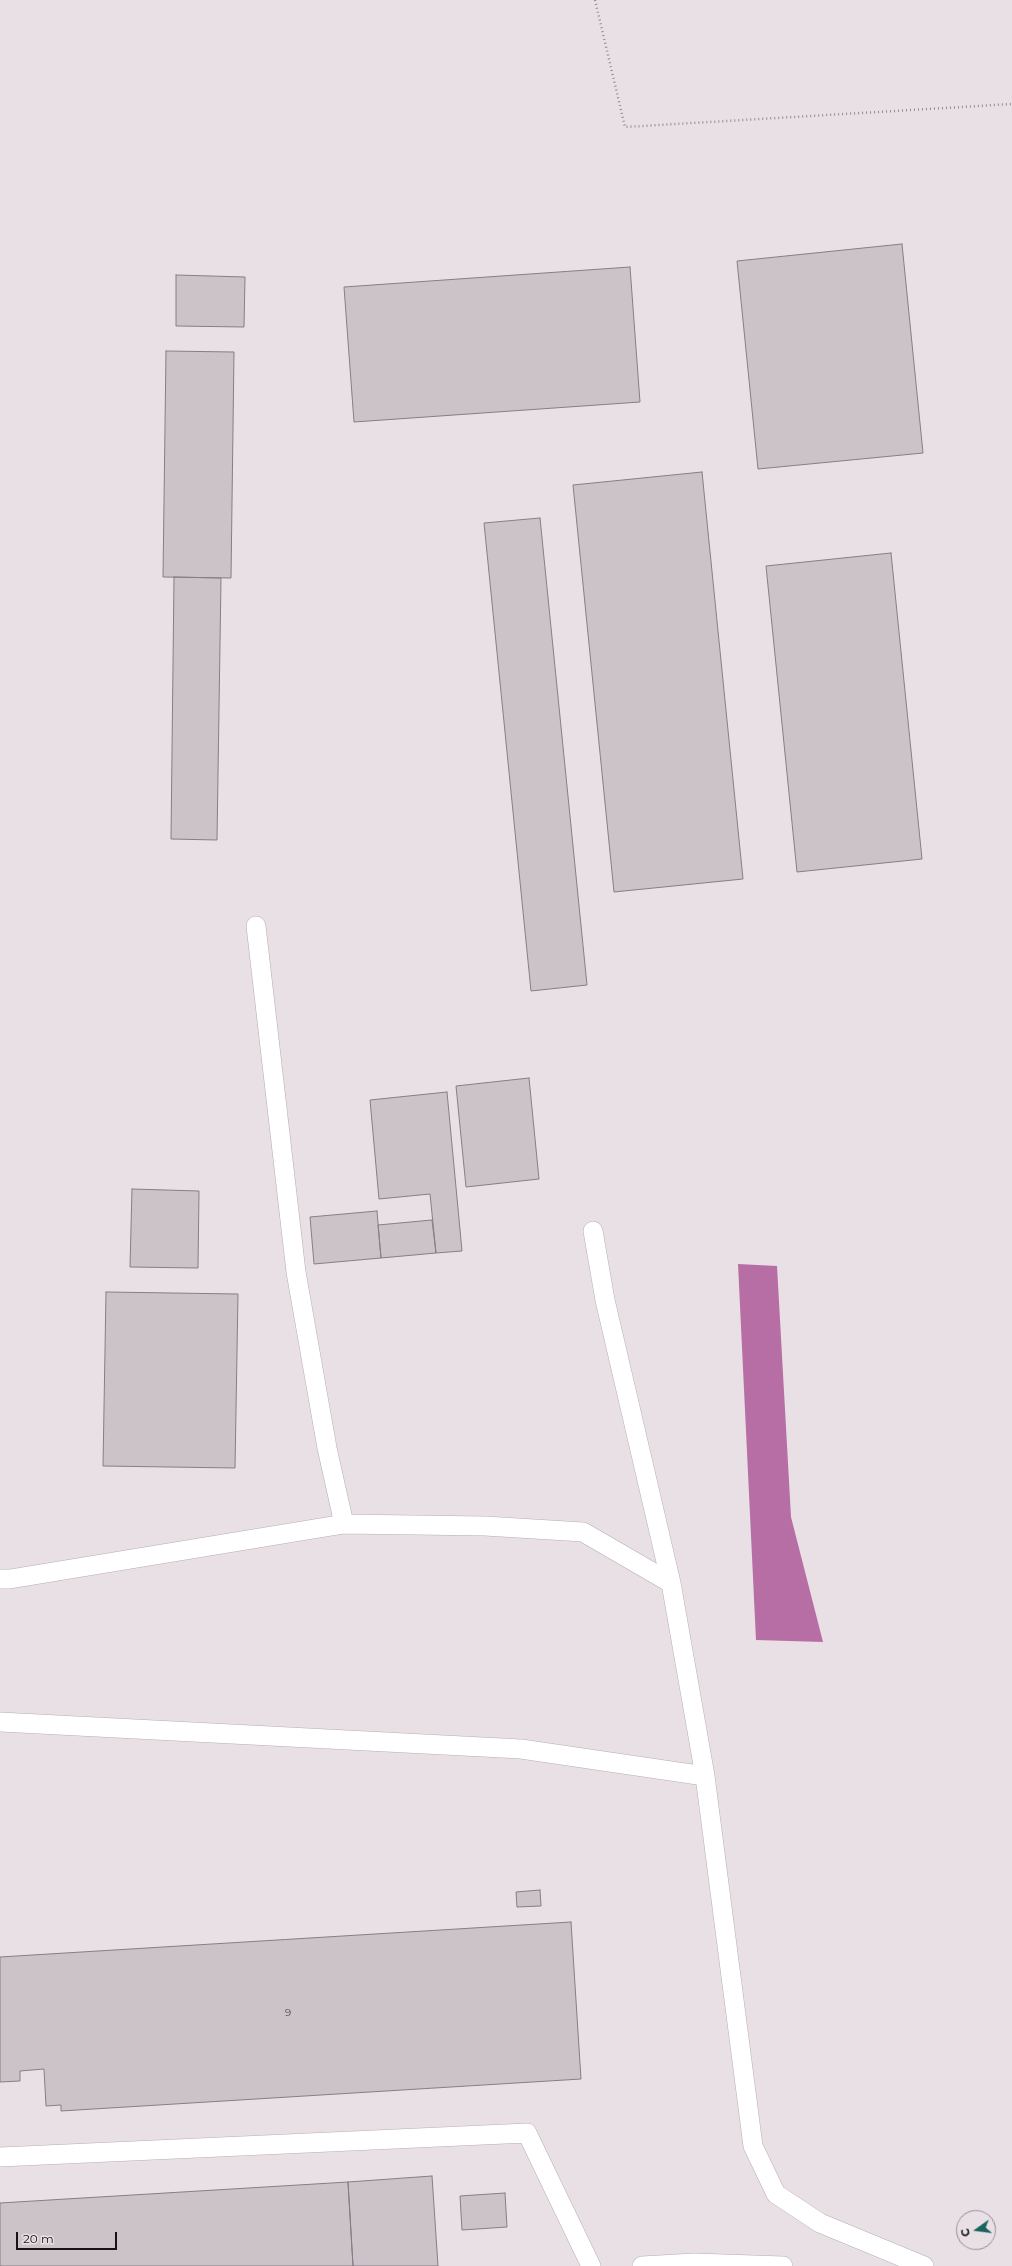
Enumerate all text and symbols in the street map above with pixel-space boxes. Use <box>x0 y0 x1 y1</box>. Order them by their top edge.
house number: 9 <box>285 2007 291 2019</box>
north arrow <box>956 2210 996 2250</box>
scale bar <box>18 2224 119 2250</box>
text: С <box>958 2227 973 2238</box>
text: 20 m <box>23 2231 54 2246</box>

